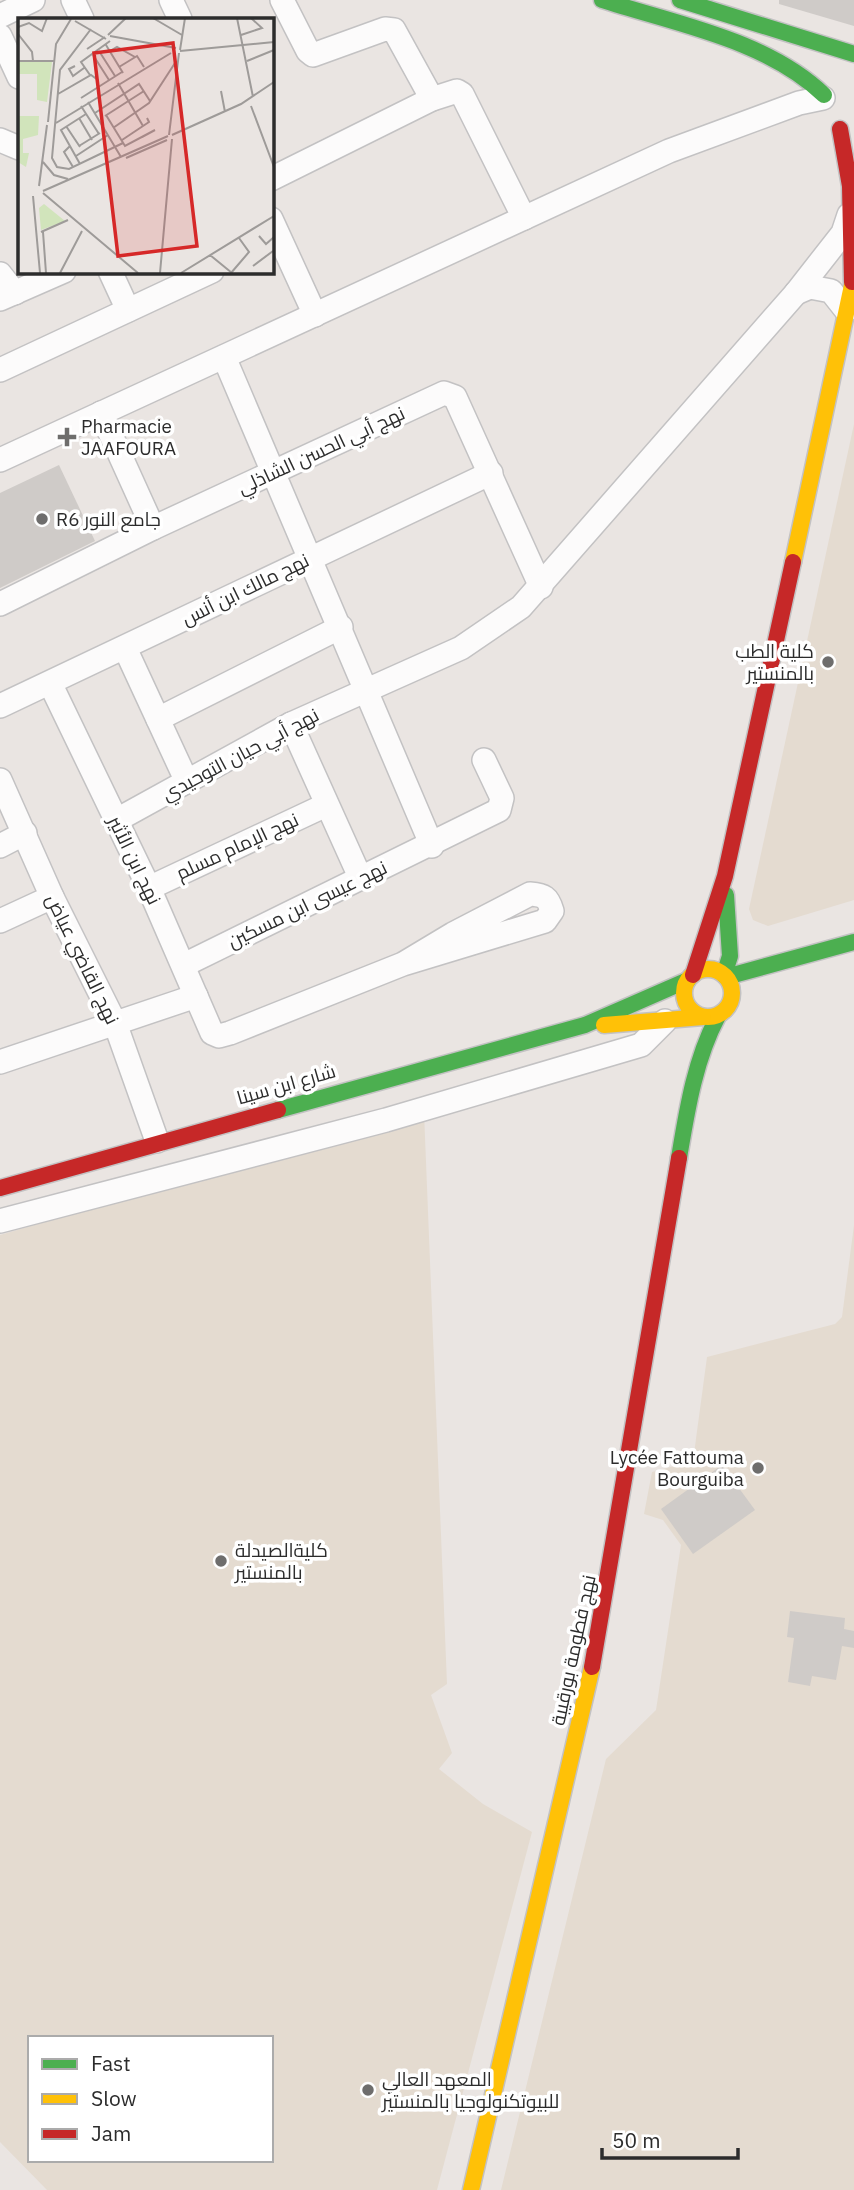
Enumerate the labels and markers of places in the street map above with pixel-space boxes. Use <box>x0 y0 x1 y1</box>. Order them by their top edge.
place label: Pharmacie JAAFOURA <box>81 414 176 460</box>
marker: Pharmacie JAAFOURA <box>59 429 75 445</box>
place label: R6 جامع النور <box>56 507 161 533</box>
marker: R6 جامع النور <box>34 511 50 527</box>
place label: كلية الطب بالمنستير <box>735 639 814 685</box>
marker: كلية الطب بالمنستير <box>820 654 836 670</box>
place label: Lycée Fattouma Bourguiba <box>610 1445 744 1491</box>
marker: Lycée Fattouma Bourguiba <box>750 1460 766 1476</box>
place label: كليةالصيدلة بالمنستير <box>234 1538 328 1584</box>
marker: كليةالصيدلة بالمنستير <box>213 1553 229 1569</box>
place label: المعهد العالي للبيوتكنولوجيا بالمنستير <box>381 2067 559 2113</box>
marker: المعهد العالي للبيوتكنولوجيا بالمنستير <box>360 2082 376 2098</box>

